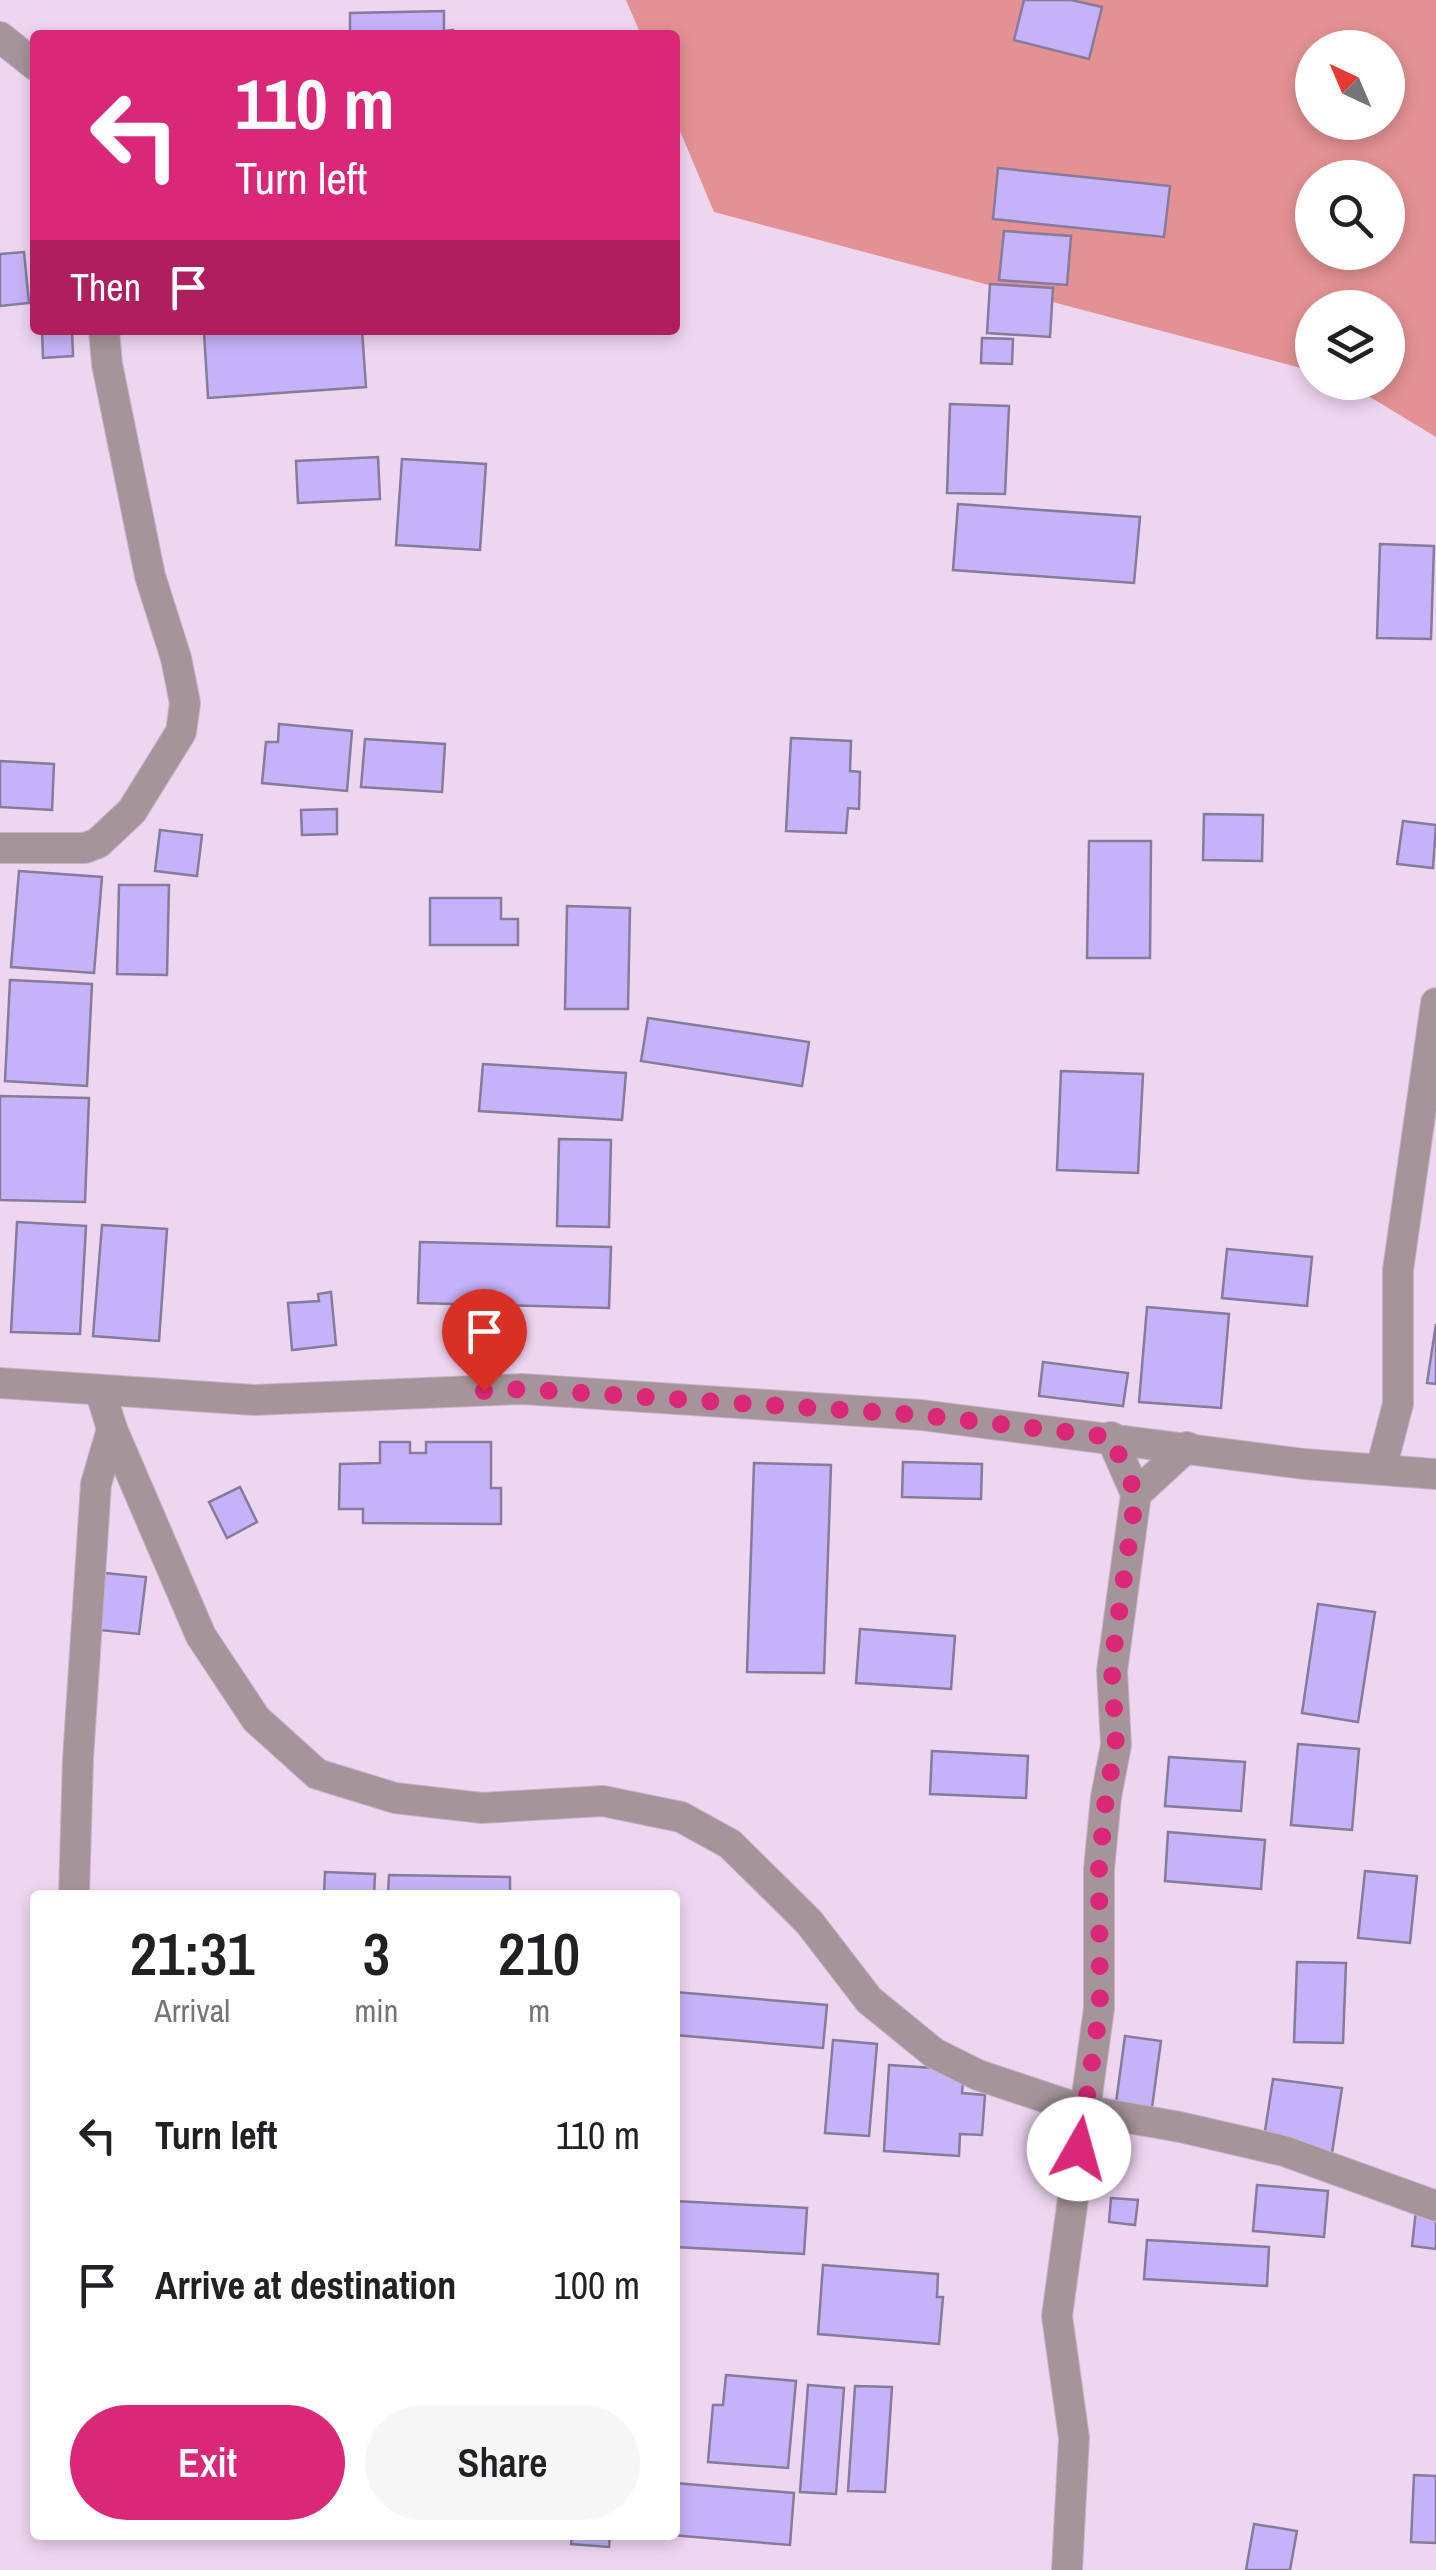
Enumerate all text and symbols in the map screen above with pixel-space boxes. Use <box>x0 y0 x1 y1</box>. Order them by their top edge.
north arrow <box>1295 30 1405 140</box>
map controls <box>1295 30 1405 400</box>
text: 110 m <box>235 57 395 151</box>
icon: left <box>70 70 200 200</box>
text: Turn left <box>235 147 367 208</box>
button: search <box>1295 160 1405 270</box>
icon: arrive <box>161 260 216 315</box>
text: Then <box>70 262 141 313</box>
button: layers <box>1295 290 1405 400</box>
pin <box>442 1289 527 1392</box>
icon: arrive <box>457 1304 512 1359</box>
text: 21:31 <box>130 1913 255 1994</box>
text: 3 <box>363 1913 390 1994</box>
text: 210 <box>498 1913 580 1994</box>
text: Arrival <box>154 1989 230 2032</box>
text: min <box>355 1989 398 2032</box>
text: m <box>528 1989 550 2032</box>
position arrow <box>1027 2097 1131 2201</box>
icon: left <box>70 2108 125 2163</box>
text: Turn left <box>155 2110 277 2161</box>
text: 110 m <box>556 2110 640 2161</box>
icon: arrive <box>70 2258 125 2313</box>
text: Arrive at destination <box>155 2260 456 2311</box>
text: 100 m <box>553 2260 640 2311</box>
button: Exit <box>70 2405 345 2520</box>
button: Share <box>365 2405 640 2520</box>

